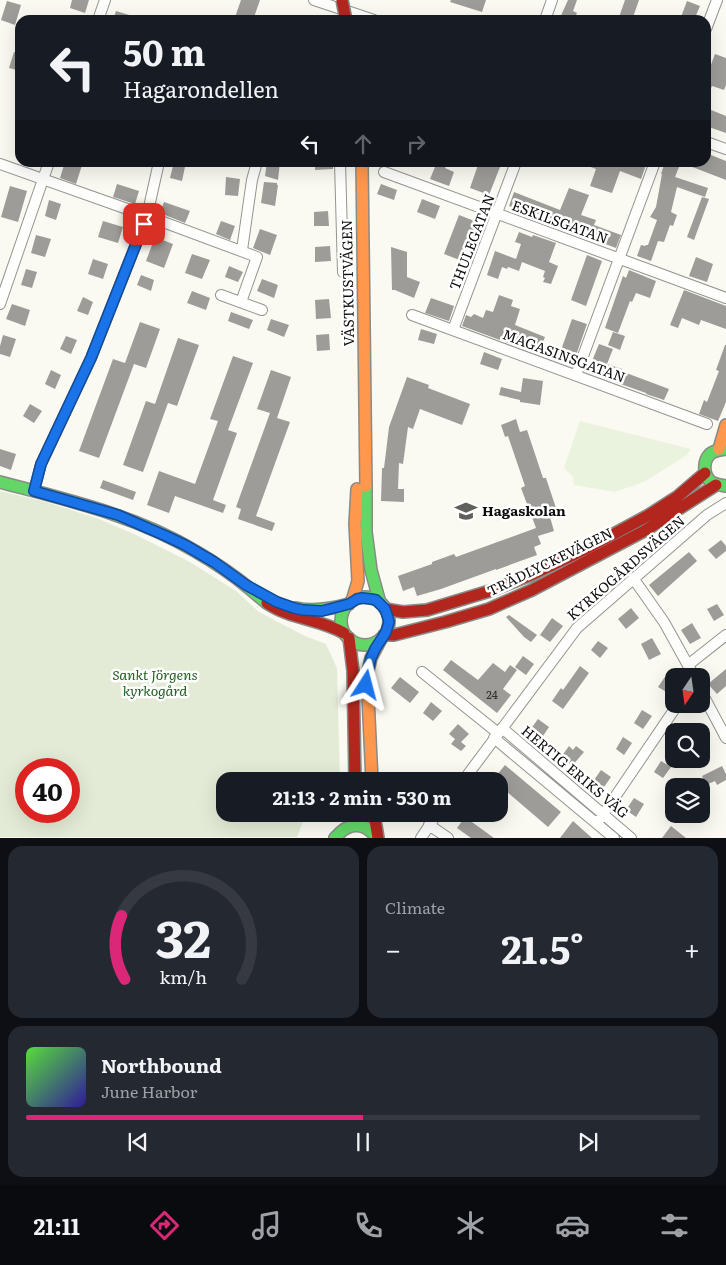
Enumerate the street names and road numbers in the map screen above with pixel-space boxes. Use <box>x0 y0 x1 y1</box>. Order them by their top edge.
street label: THULEGATAN <box>444 191 499 293</box>
street label: ESKILSGATAN <box>509 194 611 248</box>
street label: VÄSTKUSTVÄGEN <box>336 219 358 347</box>
street label: MAGASINSGATAN <box>500 324 629 387</box>
street label: KYRKOGÅRDSVÄGEN <box>562 510 689 624</box>
street label: TRÄDLYCKEVÄGEN <box>484 522 616 600</box>
street label: HERTIG ERIKS VÄG <box>518 720 634 822</box>

